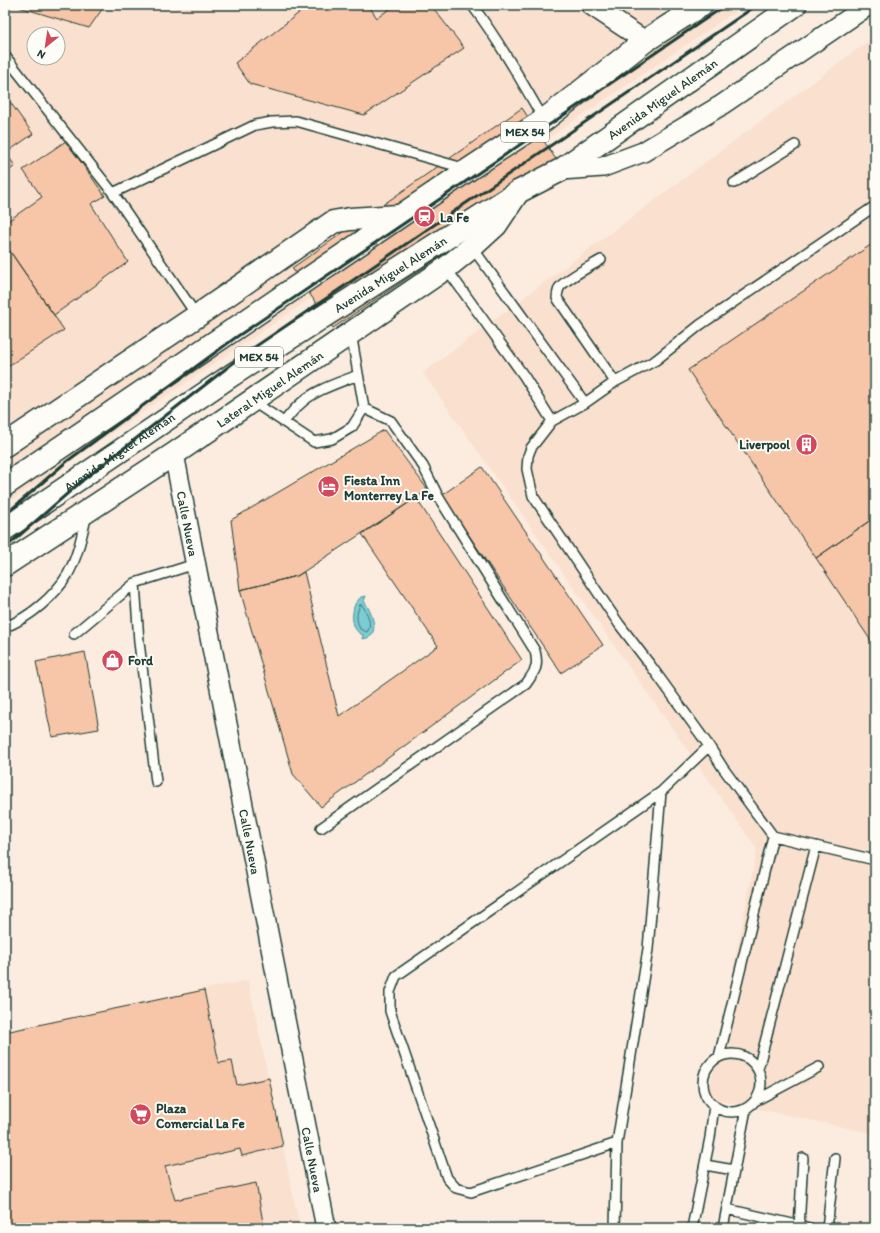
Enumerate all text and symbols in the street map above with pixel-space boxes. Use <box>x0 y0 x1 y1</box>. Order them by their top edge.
north arrow <box>26 26 66 66</box>
text: N <box>35 47 48 62</box>
street label: Avenida Miguel Alemán <box>605 55 720 143</box>
road number: MEX 54 <box>501 122 549 142</box>
station icon: La Fe <box>412 204 438 230</box>
place label: La Fe <box>440 210 469 225</box>
street label: Avenida Miguel Alemán <box>331 233 449 316</box>
street label: Lateral Miguel Alemán <box>214 347 326 431</box>
road number: MEX 54 <box>235 347 283 367</box>
street label: Avenida Miguel Alemán <box>61 409 178 495</box>
building icon: Liverpool <box>793 431 819 457</box>
place label: Liverpool <box>739 437 790 453</box>
place label: Fiesta Inn Monterrey La Fe <box>344 473 434 504</box>
hotel icon: Fiesta Inn Monterrey La Fe <box>315 474 341 500</box>
street label: Calle Nueva <box>173 490 201 558</box>
shop icon: Ford <box>100 647 126 673</box>
place label: Ford <box>128 653 154 668</box>
street label: Calle Nueva <box>236 808 263 876</box>
place label: Plaza Comercial La Fe <box>156 1101 245 1131</box>
supermarket icon: Plaza Comercial La Fe <box>128 1102 154 1128</box>
street label: Calle Nueva <box>298 1126 326 1194</box>

